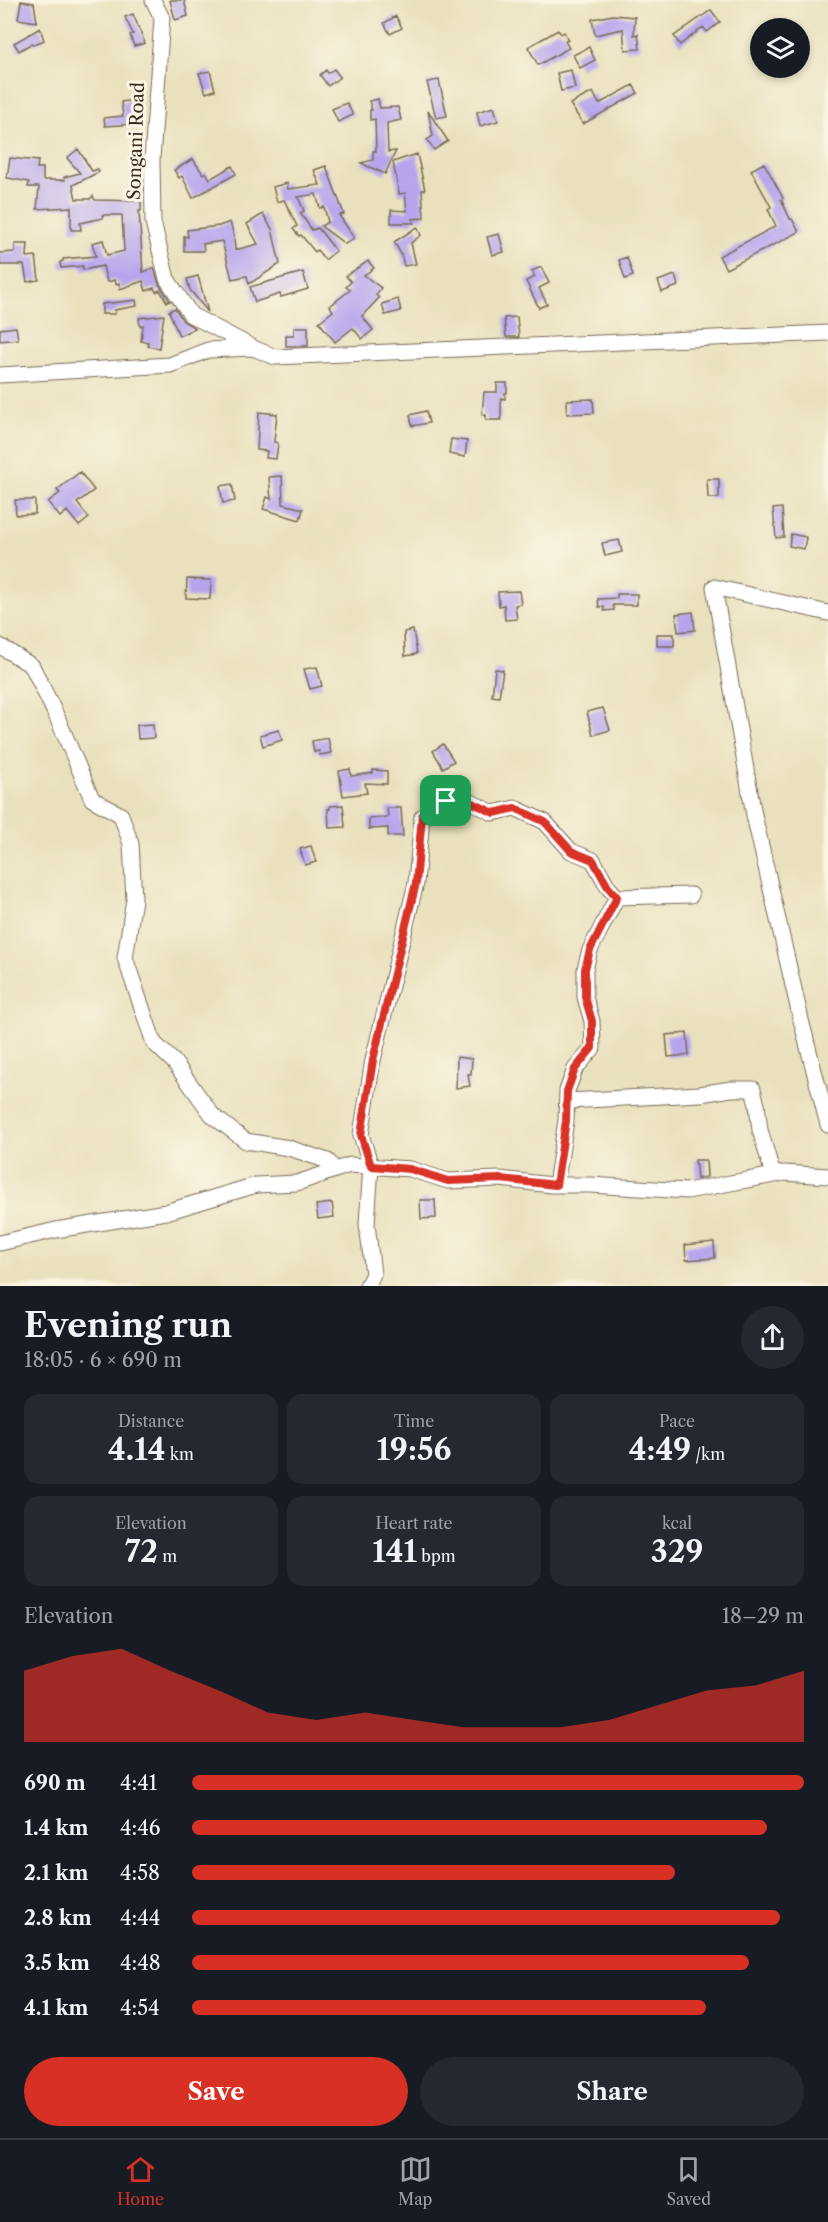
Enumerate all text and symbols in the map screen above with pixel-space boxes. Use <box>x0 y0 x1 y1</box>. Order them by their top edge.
map controls <box>750 18 810 78</box>
button: layers <box>750 18 810 78</box>
street label: Songani Road <box>123 82 149 200</box>
pin <box>420 775 471 826</box>
icon: arrive <box>429 784 462 817</box>
text: Evening run <box>24 1305 232 1346</box>
button: share <box>741 1306 804 1369</box>
text: 18:05 · 6 × 690 m <box>24 1348 182 1372</box>
text: Distance <box>118 1411 184 1431</box>
text: Time <box>394 1411 434 1431</box>
text: Pace <box>659 1411 695 1431</box>
text: 4.14 <box>108 1431 165 1468</box>
text: 19:56 <box>377 1431 451 1468</box>
text: 4:49 <box>629 1431 691 1468</box>
text: km <box>165 1444 194 1464</box>
text: /km <box>691 1444 725 1464</box>
text: Elevation <box>115 1513 187 1533</box>
text: Heart rate <box>375 1513 453 1533</box>
text: kcal <box>662 1513 692 1533</box>
text: 72 <box>125 1533 158 1570</box>
text: 141 <box>372 1533 417 1570</box>
text: 329 <box>651 1533 703 1570</box>
text: m <box>158 1546 177 1566</box>
text: bpm <box>417 1546 456 1566</box>
text: Elevation <box>24 1604 113 1628</box>
text: 18–29 m <box>722 1604 804 1628</box>
text: 690 m <box>24 1771 86 1795</box>
text: 4:41 <box>120 1771 157 1795</box>
text: 1.4 km <box>24 1816 89 1840</box>
text: 4:46 <box>120 1816 160 1840</box>
text: 2.1 km <box>24 1861 88 1885</box>
text: 4:58 <box>120 1861 160 1885</box>
text: 2.8 km <box>24 1906 92 1930</box>
text: 4:44 <box>120 1906 160 1930</box>
text: 3.5 km <box>24 1951 90 1975</box>
text: 4:48 <box>120 1951 161 1975</box>
text: 4.1 km <box>24 1996 89 2020</box>
text: 4:54 <box>120 1996 160 2020</box>
button: Save <box>24 2057 408 2126</box>
button: Share <box>420 2057 804 2126</box>
tab: Home <box>117 2153 164 2209</box>
tab: Map <box>398 2153 432 2209</box>
tab: Saved <box>667 2153 711 2209</box>

